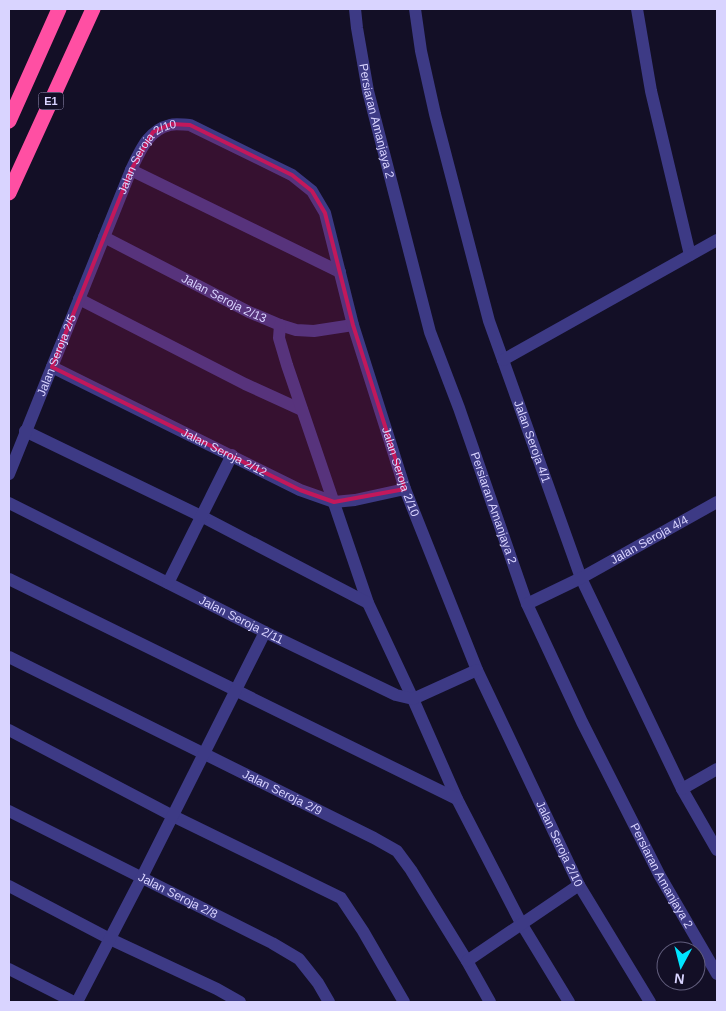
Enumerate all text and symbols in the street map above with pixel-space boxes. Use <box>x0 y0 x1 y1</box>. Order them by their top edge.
street label: Persiaran Amanjaya 2 <box>356 62 397 180</box>
road number: E1 <box>38 92 64 110</box>
street label: Jalan Seroja 2/10 <box>115 117 177 196</box>
street label: Jalan Seroja 2/13 <box>179 271 269 326</box>
street label: Jalan Seroja 2/5 <box>34 312 79 398</box>
street label: Jalan Seroja 4/1 <box>511 398 554 485</box>
street label: Jalan Seroja 2/12 <box>179 425 269 480</box>
street label: Jalan Seroja 2/10 <box>379 425 422 519</box>
street label: Persiaran Amanjaya 2 <box>468 450 520 566</box>
street label: Jalan Seroja 4/4 <box>608 512 691 567</box>
street label: Jalan Seroja 2/11 <box>197 593 286 647</box>
street label: Jalan Seroja 2/9 <box>240 767 325 818</box>
street label: Jalan Seroja 2/10 <box>533 799 586 889</box>
street label: Persiaran Amanjaya 2 <box>627 821 696 931</box>
street label: Jalan Seroja 2/8 <box>136 870 220 922</box>
north arrow <box>656 941 706 991</box>
text: N <box>673 970 685 987</box>

